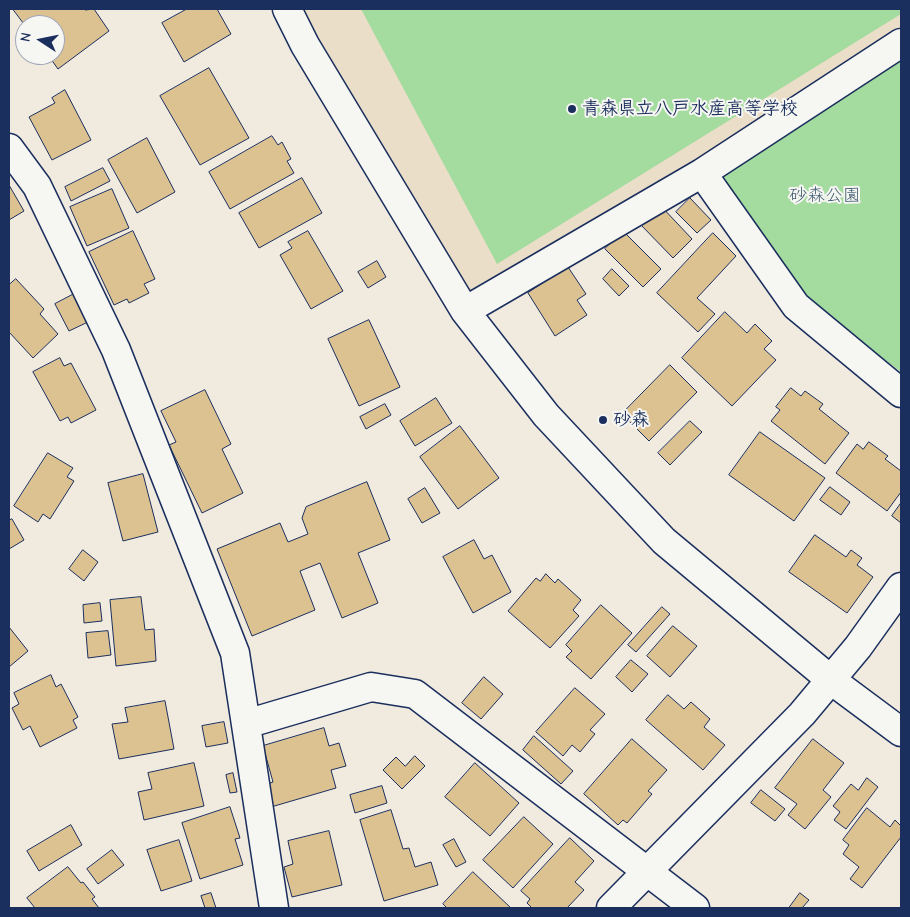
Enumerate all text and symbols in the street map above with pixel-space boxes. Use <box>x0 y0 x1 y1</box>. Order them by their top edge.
north arrow <box>15 15 65 65</box>
text: N <box>17 31 35 43</box>
place label: 青森県立八戸水産高等学校 <box>582 98 798 120</box>
marker: 青森県立八戸水産高等学校 <box>566 103 578 115</box>
park label: 砂森公園 <box>789 185 861 207</box>
place label: 砂森 <box>613 409 649 431</box>
marker: 砂森 <box>597 414 609 426</box>

